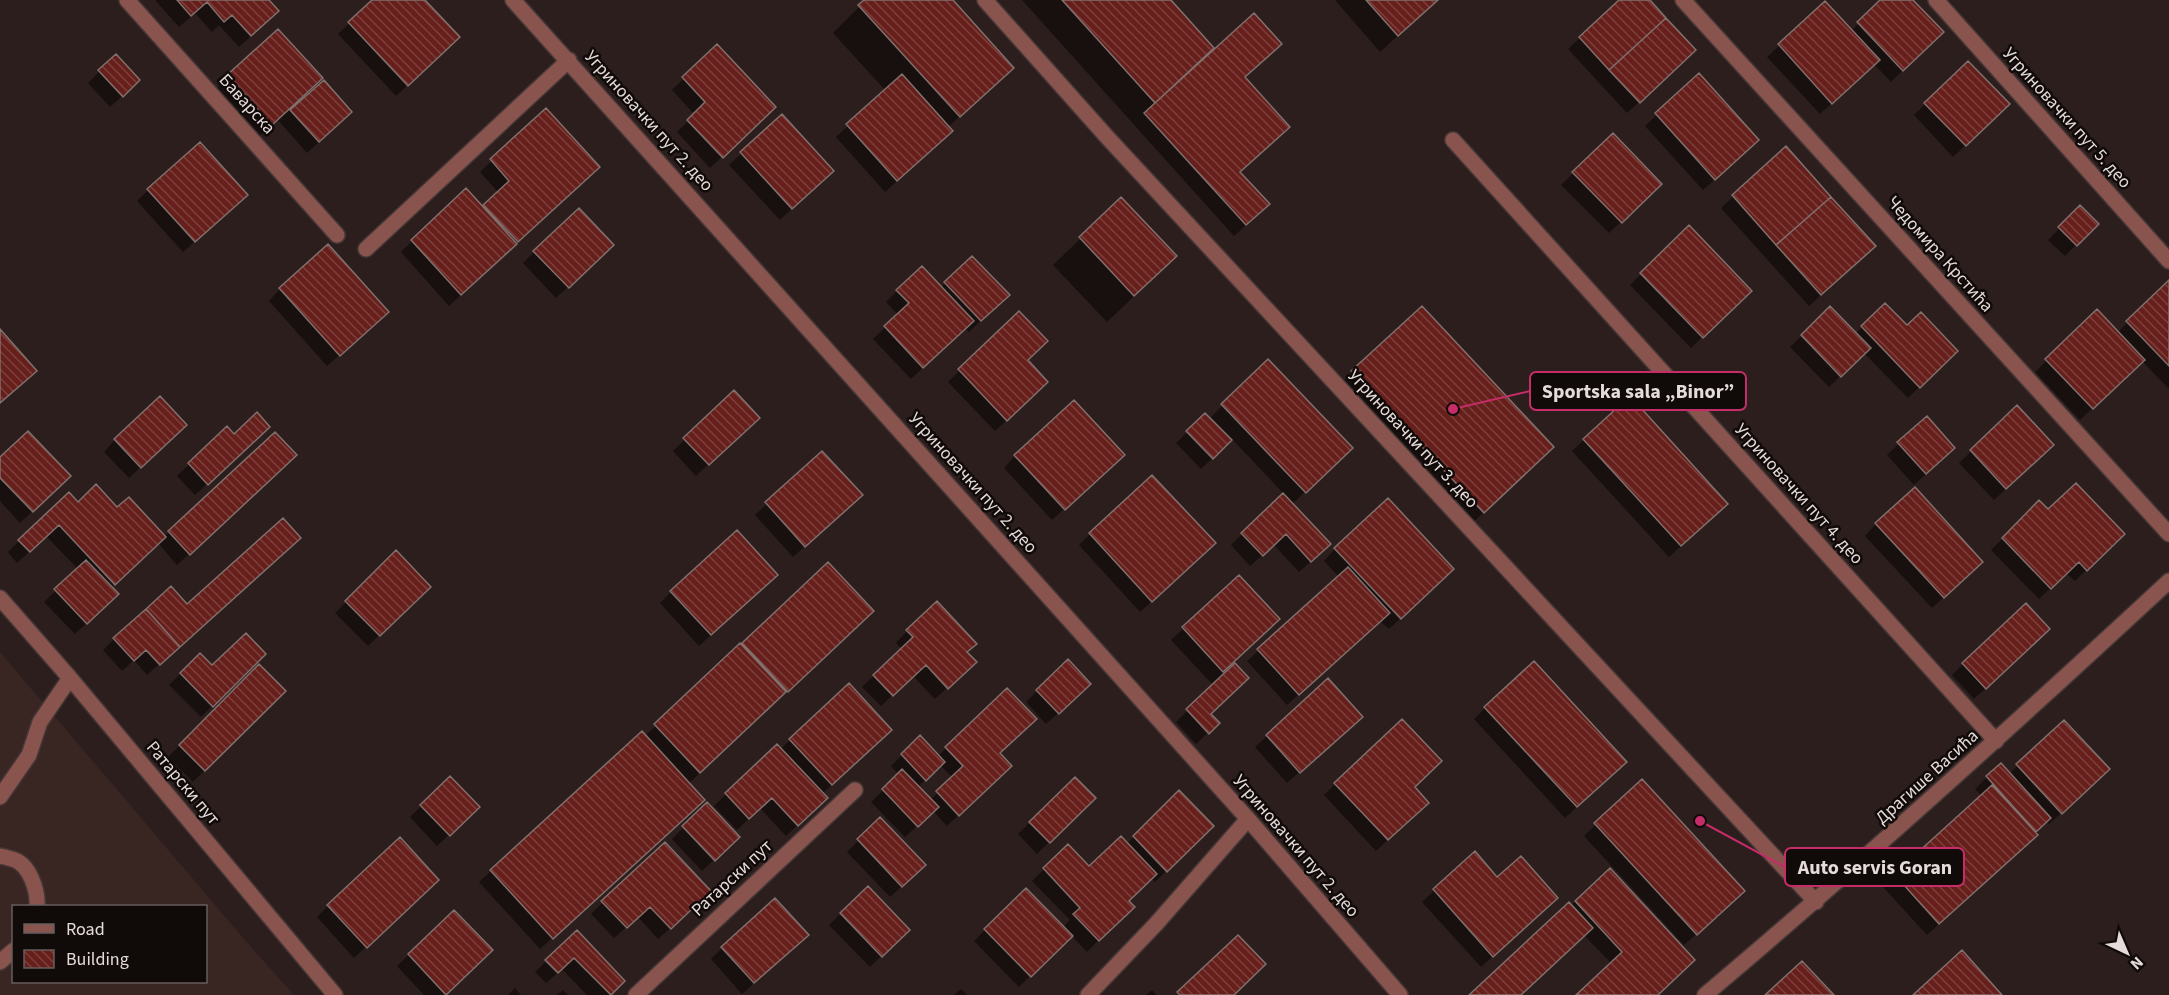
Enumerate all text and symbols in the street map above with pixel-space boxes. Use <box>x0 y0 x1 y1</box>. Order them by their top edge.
street label: Угриновачки пут 5. део <box>1997 42 2137 194</box>
street label: Угриновачки пут 2. део <box>579 45 719 197</box>
street label: Баварска <box>213 68 281 140</box>
street label: Чедомира Крстића <box>1881 190 1999 318</box>
street label: Угриновачки пут 3. део <box>1342 364 1484 514</box>
callout: Sportska sala „Binor” <box>1530 372 1746 410</box>
text: Sportska sala „Binor” <box>1542 378 1734 406</box>
street label: Угриновачки пут 2. део <box>903 407 1043 559</box>
street label: Угриновачки пут 4. део <box>1729 418 1869 570</box>
street label: Драгише Васића <box>1870 724 1984 830</box>
street label: Ратарски пут <box>140 736 226 830</box>
street label: Угриновачки пут 2. део <box>1227 769 1365 923</box>
street label: Ратарски пут <box>686 834 778 922</box>
callout: Auto servis Goran <box>1785 848 1964 886</box>
text: Auto servis Goran <box>1797 854 1952 882</box>
legend <box>12 905 207 983</box>
text: Road <box>66 917 105 942</box>
north arrow <box>2097 923 2157 983</box>
text: Building <box>66 947 129 972</box>
text: N <box>2125 951 2148 975</box>

